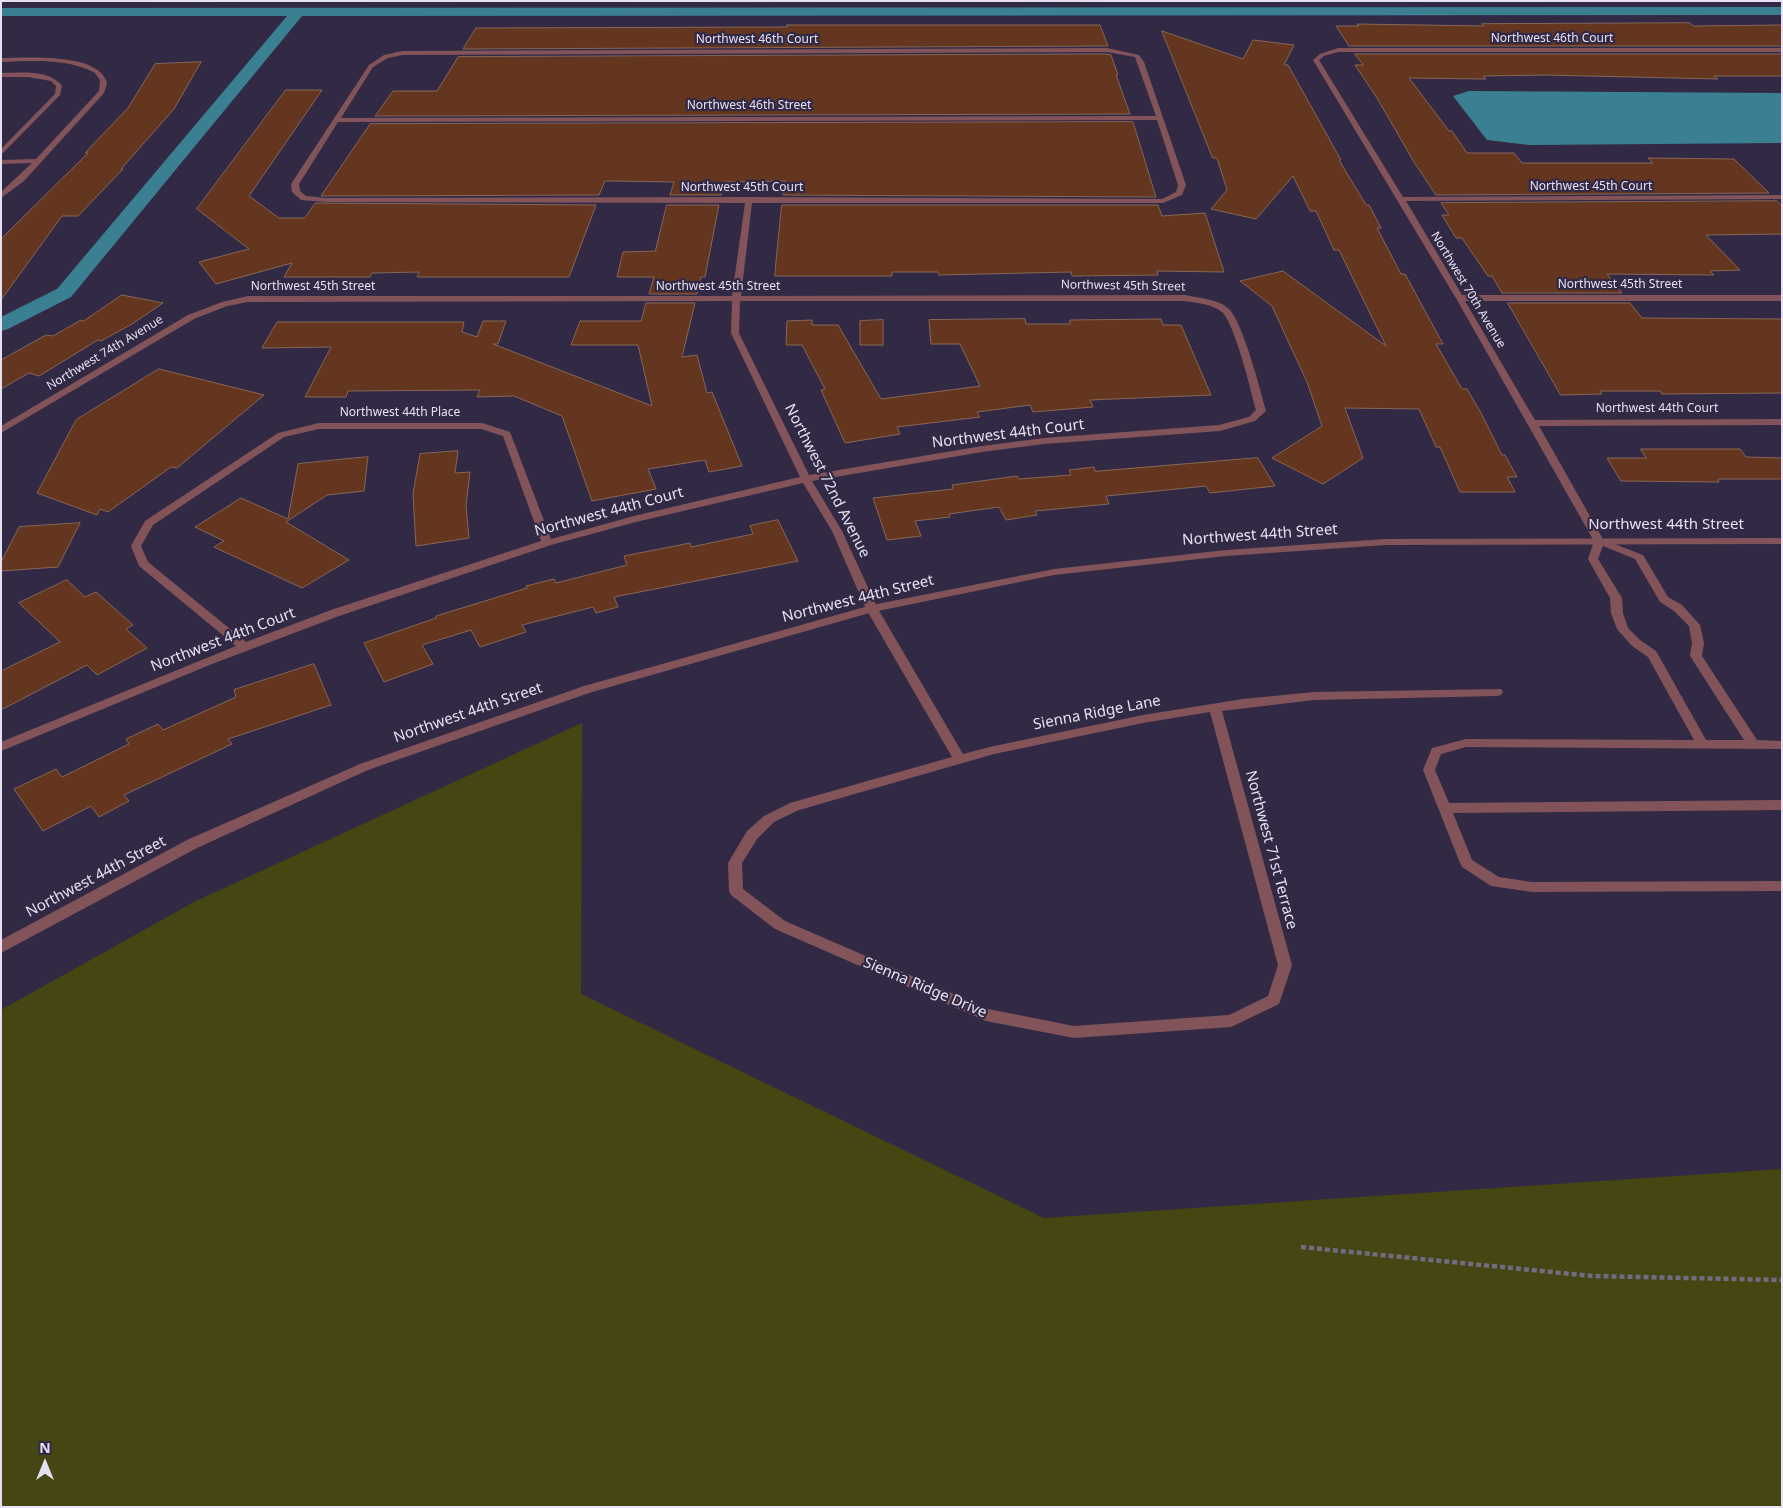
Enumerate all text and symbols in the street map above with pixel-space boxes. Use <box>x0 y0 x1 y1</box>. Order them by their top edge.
street label: Northwest 46th Court <box>1491 32 1613 46</box>
street label: Northwest 46th Court <box>696 33 818 47</box>
street label: Northwest 46th Street <box>687 99 811 113</box>
street label: Northwest 45th Court <box>1530 180 1652 194</box>
street label: Northwest 45th Court <box>681 181 803 195</box>
street label: Northwest 70th Avenue <box>1428 229 1508 351</box>
street label: Northwest 45th Street <box>1061 278 1185 294</box>
street label: Northwest 45th Street <box>1558 278 1682 292</box>
street label: Northwest 45th Street <box>251 280 375 294</box>
street label: Northwest 45th Street <box>656 280 780 294</box>
street label: Northwest 74th Avenue <box>44 313 166 393</box>
street label: Northwest 72nd Avenue <box>780 401 874 561</box>
street label: Northwest 44th Court <box>1596 402 1718 416</box>
street label: Northwest 44th Place <box>340 406 460 420</box>
street label: Northwest 44th Court <box>931 416 1085 452</box>
street label: Northwest 44th Court <box>533 483 685 541</box>
street label: Northwest 44th Street <box>1588 516 1744 534</box>
street label: Northwest 44th Street <box>1182 521 1338 549</box>
street label: Northwest 44th Street <box>780 571 936 627</box>
street label: Northwest 44th Court <box>148 604 298 676</box>
street label: Northwest 44th Street <box>391 679 545 747</box>
street label: Sienna Ridge Lane <box>1032 692 1162 734</box>
street label: Northwest 71st Terrace <box>1241 769 1301 931</box>
street label: Northwest 44th Street <box>23 832 169 922</box>
street label: Sienna Ridge Drive <box>860 954 990 1022</box>
north arrow <box>20 1438 70 1488</box>
text: N <box>39 1438 51 1457</box>

